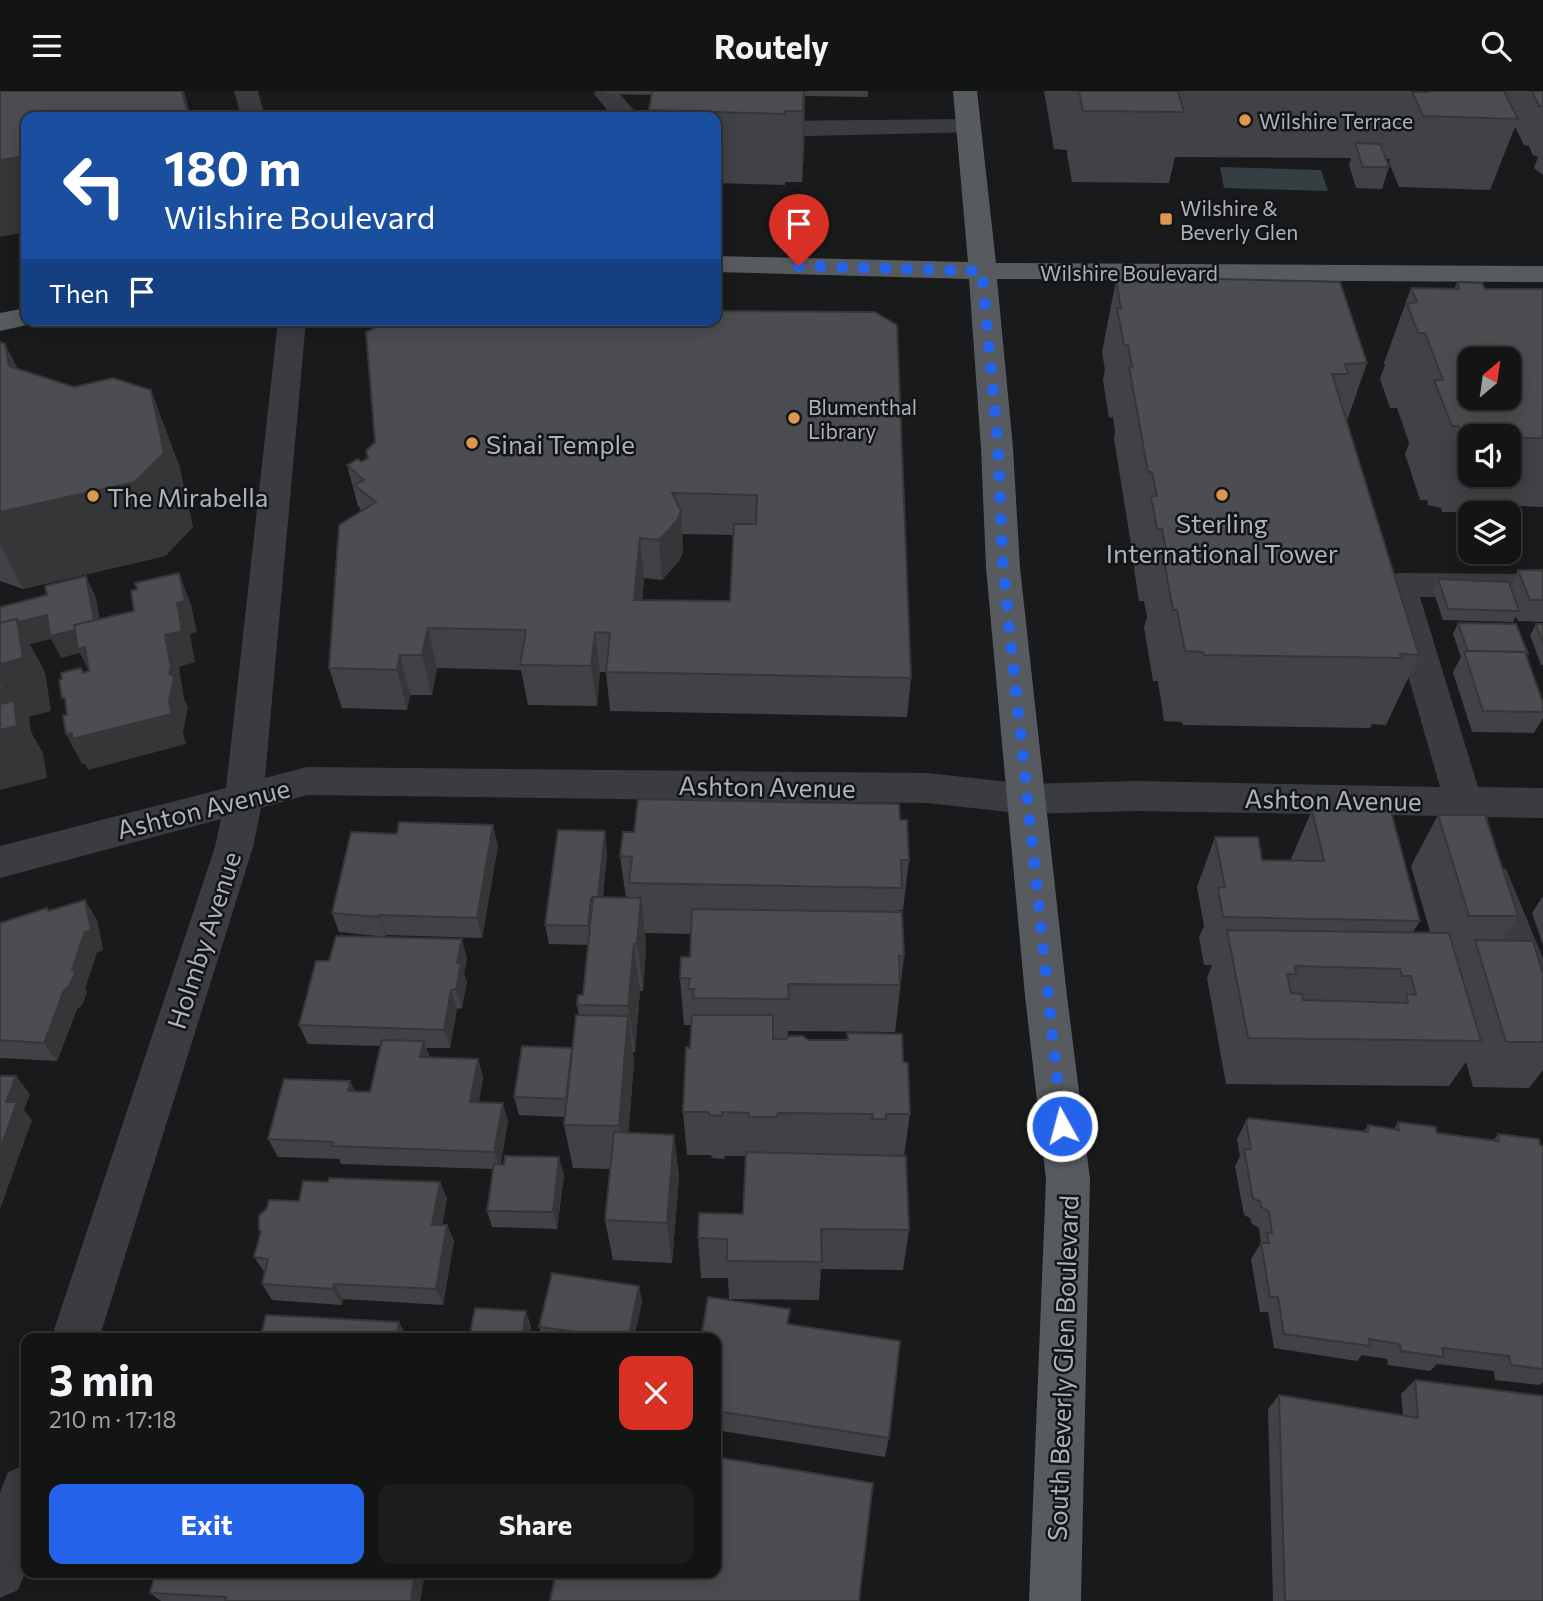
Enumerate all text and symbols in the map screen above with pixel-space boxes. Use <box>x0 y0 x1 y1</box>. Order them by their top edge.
text: Routely <box>714 26 829 66</box>
icon: menu <box>28 27 66 65</box>
icon: search <box>1477 27 1515 65</box>
place label: Wilshire Terrace <box>1259 108 1413 133</box>
marker: Wilshire Terrace <box>1237 112 1253 128</box>
text: 180 m <box>164 136 301 196</box>
icon: left <box>49 140 140 231</box>
pin <box>769 194 829 266</box>
place label: Wilshire & Beverly Glen <box>1180 195 1298 244</box>
text: Wilshire Boulevard <box>164 196 435 236</box>
icon: arrive <box>780 205 818 243</box>
marker: Wilshire & Beverly Glen <box>1158 211 1174 227</box>
street label: Wilshire Boulevard <box>1040 260 1218 285</box>
icon: arrive <box>123 273 161 311</box>
text: Then <box>49 277 109 308</box>
north arrow <box>1458 347 1521 409</box>
map controls <box>1458 347 1521 564</box>
place label: Blumenthal Library <box>808 394 917 443</box>
marker: Blumenthal Library <box>786 410 802 426</box>
button: sound <box>1458 424 1521 487</box>
place label: Sinai Temple <box>486 428 635 459</box>
marker: Sinai Temple <box>464 435 480 451</box>
place label: The Mirabella <box>107 481 268 512</box>
marker: Sterling International Tower <box>1214 487 1230 503</box>
marker: The Mirabella <box>85 488 101 504</box>
button: layers <box>1458 501 1521 564</box>
place label: Sterling International Tower <box>1106 507 1338 568</box>
street label: Ashton Avenue <box>678 769 856 803</box>
street label: Ashton Avenue <box>113 772 293 844</box>
street label: Ashton Avenue <box>1244 782 1422 816</box>
street label: Holmby Avenue <box>160 847 246 1033</box>
position arrow <box>1025 1089 1099 1163</box>
street label: South Beverly Glen Boulevard <box>1040 1195 1084 1541</box>
text: 3 min <box>49 1353 154 1405</box>
button: close <box>619 1356 693 1430</box>
text: 210 m · 17:18 <box>49 1405 177 1433</box>
button: Exit <box>49 1484 364 1564</box>
button: Share <box>378 1484 693 1564</box>

